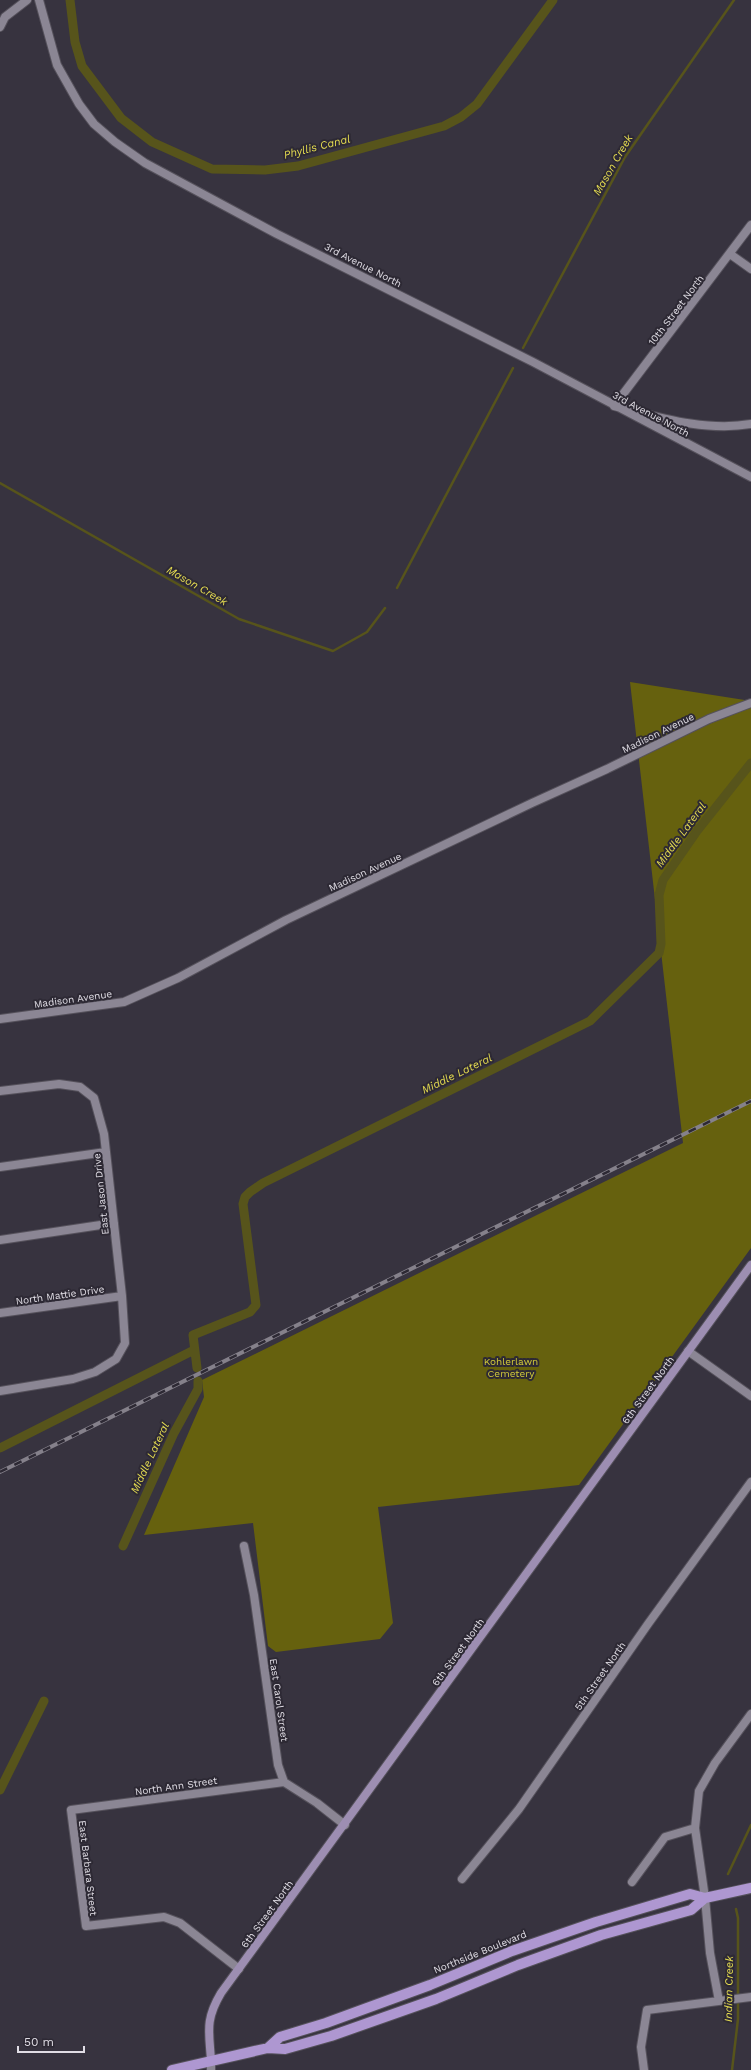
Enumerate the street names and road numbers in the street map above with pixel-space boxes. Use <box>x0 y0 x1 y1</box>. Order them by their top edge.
street label: 3rd Avenue North <box>323 241 403 289</box>
street label: 10th Street North <box>646 273 706 347</box>
street label: 3rd Avenue North <box>611 389 691 439</box>
street label: Madison Avenue <box>620 711 696 755</box>
street label: Madison Avenue <box>327 850 403 894</box>
street label: Madison Avenue <box>33 988 113 1010</box>
street label: East Jason Drive <box>91 1153 111 1235</box>
street label: North Mattie Drive <box>15 1283 105 1307</box>
street label: 6th Street North <box>620 1354 676 1426</box>
street label: 6th Street North <box>430 1616 486 1688</box>
street label: 5th Street North <box>572 1640 628 1712</box>
street label: East Carol Street <box>268 1658 290 1743</box>
street label: North Ann Street <box>134 1775 219 1797</box>
street label: East Barbara Street <box>77 1820 99 1917</box>
street label: 6th Street North <box>239 1878 295 1950</box>
street label: Northside Boulevard <box>432 1928 528 1976</box>

